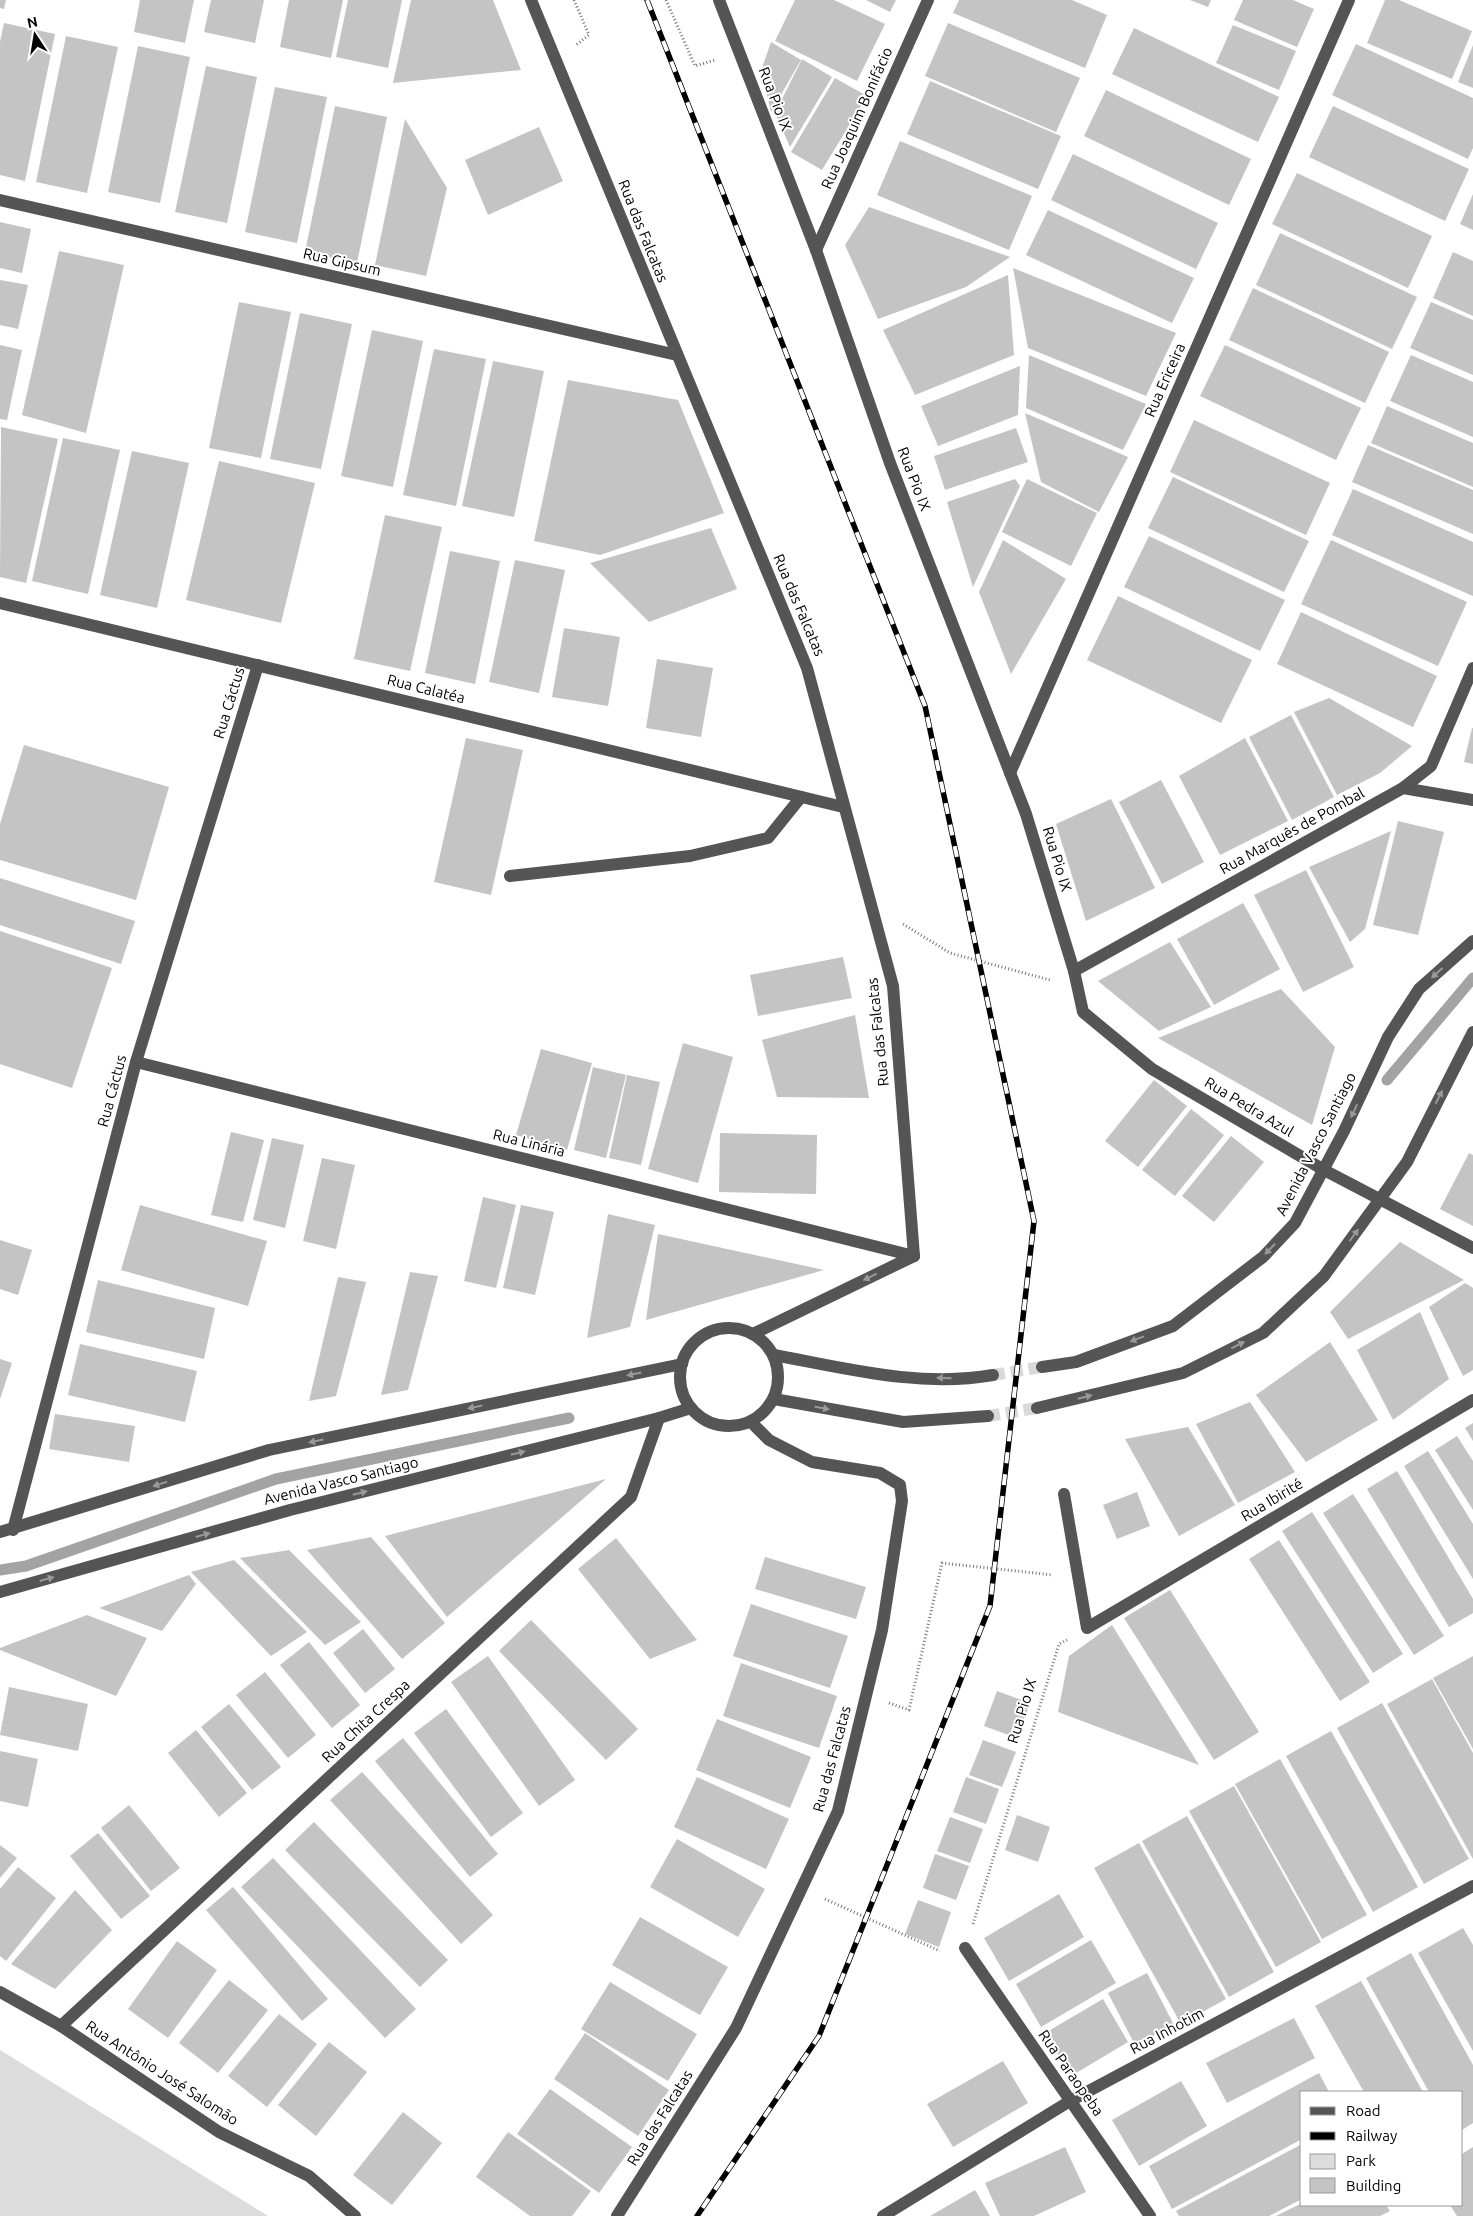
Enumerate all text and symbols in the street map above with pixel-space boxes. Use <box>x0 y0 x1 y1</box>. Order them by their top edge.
north arrow <box>10 10 60 60</box>
text: N <box>26 13 39 31</box>
street label: Rua Joaquim Bonifácio <box>818 44 896 191</box>
street label: Rua Pio IX <box>756 65 795 133</box>
street label: Rua das Falcatas <box>615 177 672 285</box>
street label: Rua Gipsum <box>301 244 383 279</box>
street label: Rua Ericeira <box>1141 340 1188 419</box>
street label: Rua Pio IX <box>895 445 934 513</box>
street label: Rua das Falcatas <box>770 551 829 658</box>
street label: Rua Cáctus <box>210 665 247 741</box>
street label: Rua Calatéa <box>385 671 467 706</box>
street label: Rua Marquês de Pombal <box>1217 784 1367 877</box>
street label: Rua Pio IX <box>1040 824 1075 893</box>
one-way arrow <box>1431 967 1443 979</box>
street label: Rua das Falcatas <box>863 977 892 1087</box>
street label: Rua Cáctus <box>94 1053 129 1129</box>
street label: Avenida Vasco Santiago <box>1272 1069 1359 1218</box>
street label: Rua Pedra Azul <box>1202 1073 1297 1140</box>
one-way arrow <box>1435 1090 1443 1104</box>
one-way arrow <box>1349 1104 1357 1118</box>
street label: Rua Linária <box>491 1125 567 1160</box>
one-way arrow <box>1349 1228 1359 1242</box>
one-way arrow <box>1264 1243 1276 1255</box>
one-way arrow <box>863 1274 877 1282</box>
one-way arrow <box>1129 1335 1144 1343</box>
one-way arrow <box>1231 1341 1245 1349</box>
one-way arrow <box>627 1370 642 1378</box>
one-way arrow <box>936 1373 952 1381</box>
one-way arrow <box>1077 1393 1092 1401</box>
one-way arrow <box>467 1403 483 1411</box>
one-way arrow <box>814 1404 830 1412</box>
one-way arrow <box>308 1437 324 1445</box>
one-way arrow <box>510 1449 525 1457</box>
street label: Avenida Vasco Santiago <box>262 1453 420 1508</box>
street label: Rua Ibirité <box>1238 1475 1306 1525</box>
one-way arrow <box>152 1481 167 1489</box>
one-way arrow <box>353 1489 368 1497</box>
one-way arrow <box>196 1530 211 1538</box>
one-way arrow <box>39 1575 54 1583</box>
street label: Rua Chita Crespa <box>318 1676 413 1766</box>
street label: Rua Pio IX <box>1004 1676 1039 1745</box>
street label: Rua das Falcatas <box>809 1704 854 1814</box>
street label: Rua Inhotim <box>1127 2004 1207 2057</box>
street label: Rua Antônio José Salomão <box>83 2017 242 2128</box>
street label: Rua Paraopeba <box>1035 2026 1107 2119</box>
street label: Rua das Falcatas <box>623 2067 696 2169</box>
legend <box>1300 2091 1463 2206</box>
text: Road <box>1346 2102 1381 2119</box>
text: Railway <box>1346 2127 1397 2144</box>
text: Park <box>1346 2152 1376 2169</box>
text: Building <box>1346 2177 1401 2194</box>

